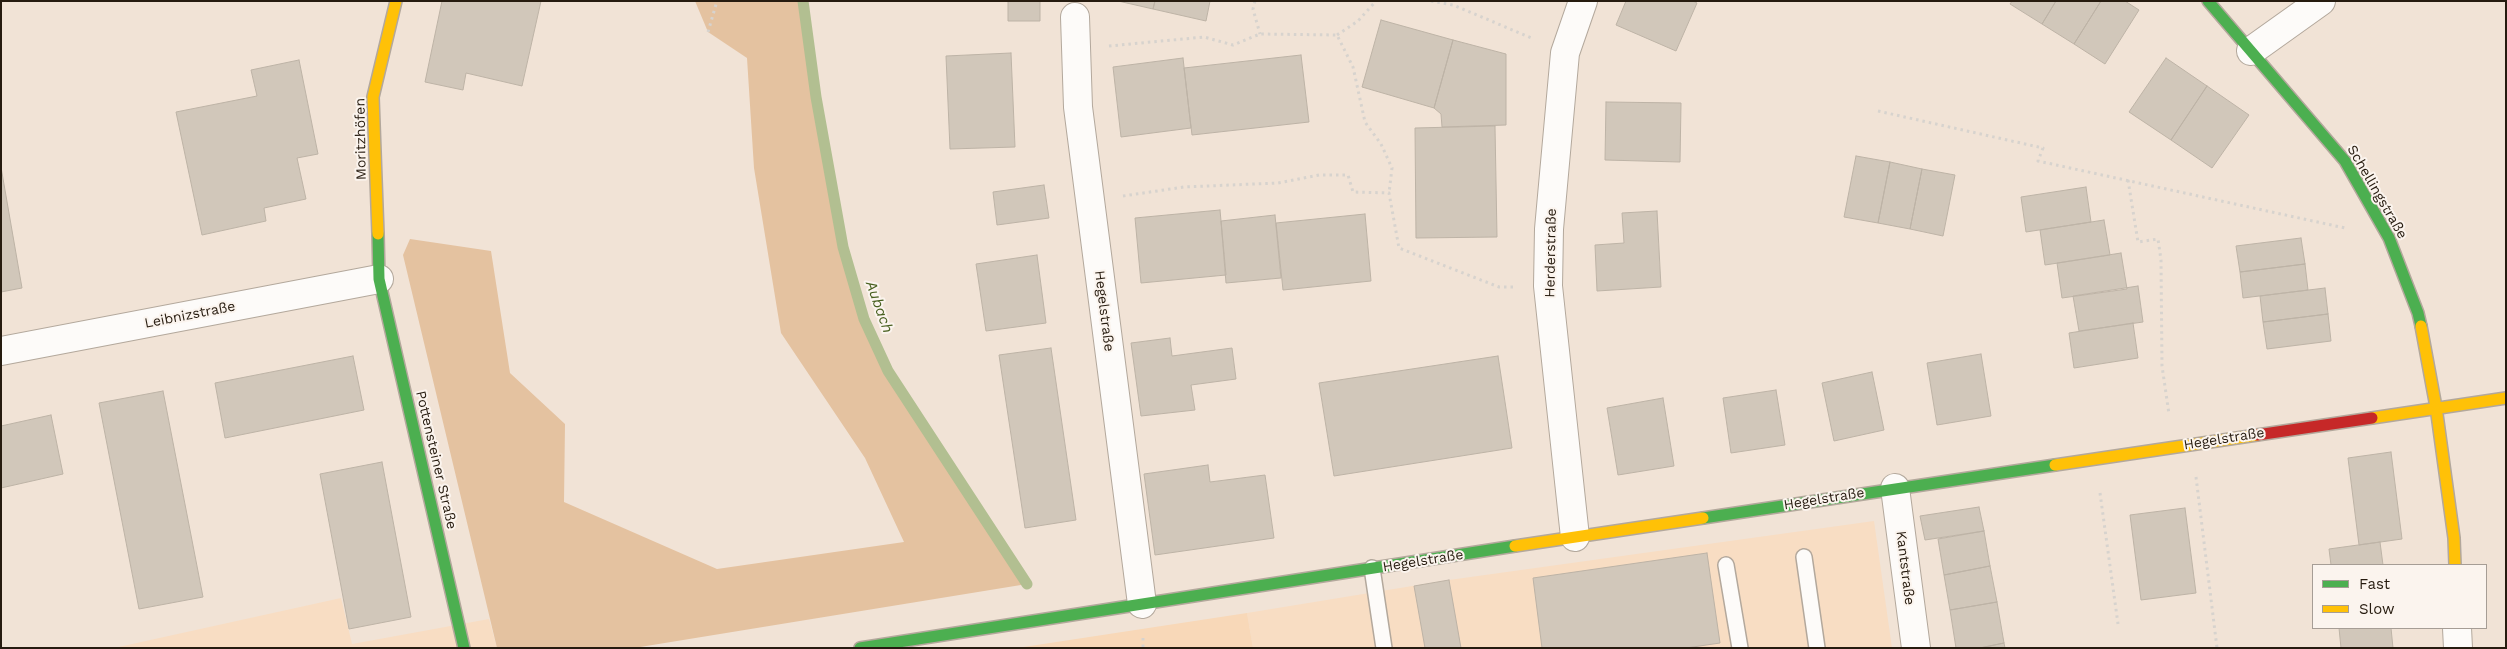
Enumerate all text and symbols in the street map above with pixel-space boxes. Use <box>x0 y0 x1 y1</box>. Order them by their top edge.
street label: Moritzhöfen <box>352 98 370 180</box>
street label: Schellingstraße <box>2343 142 2411 242</box>
street label: Herderstraße <box>1542 208 1560 298</box>
street label: Hegelstraße <box>1091 270 1117 352</box>
water label: Aubach <box>861 279 897 335</box>
street label: Leibnizstraße <box>143 298 237 332</box>
street label: Pottensteiner Straße <box>412 389 460 531</box>
street label: Hegelstraße <box>2182 424 2266 454</box>
street label: Hegelstraße <box>1782 484 1866 514</box>
street label: Kantstraße <box>1892 530 1918 606</box>
street label: Hegelstraße <box>1381 546 1465 576</box>
legend <box>2312 564 2487 629</box>
text: Fast <box>2359 575 2390 593</box>
text: Slow <box>2359 600 2395 618</box>

